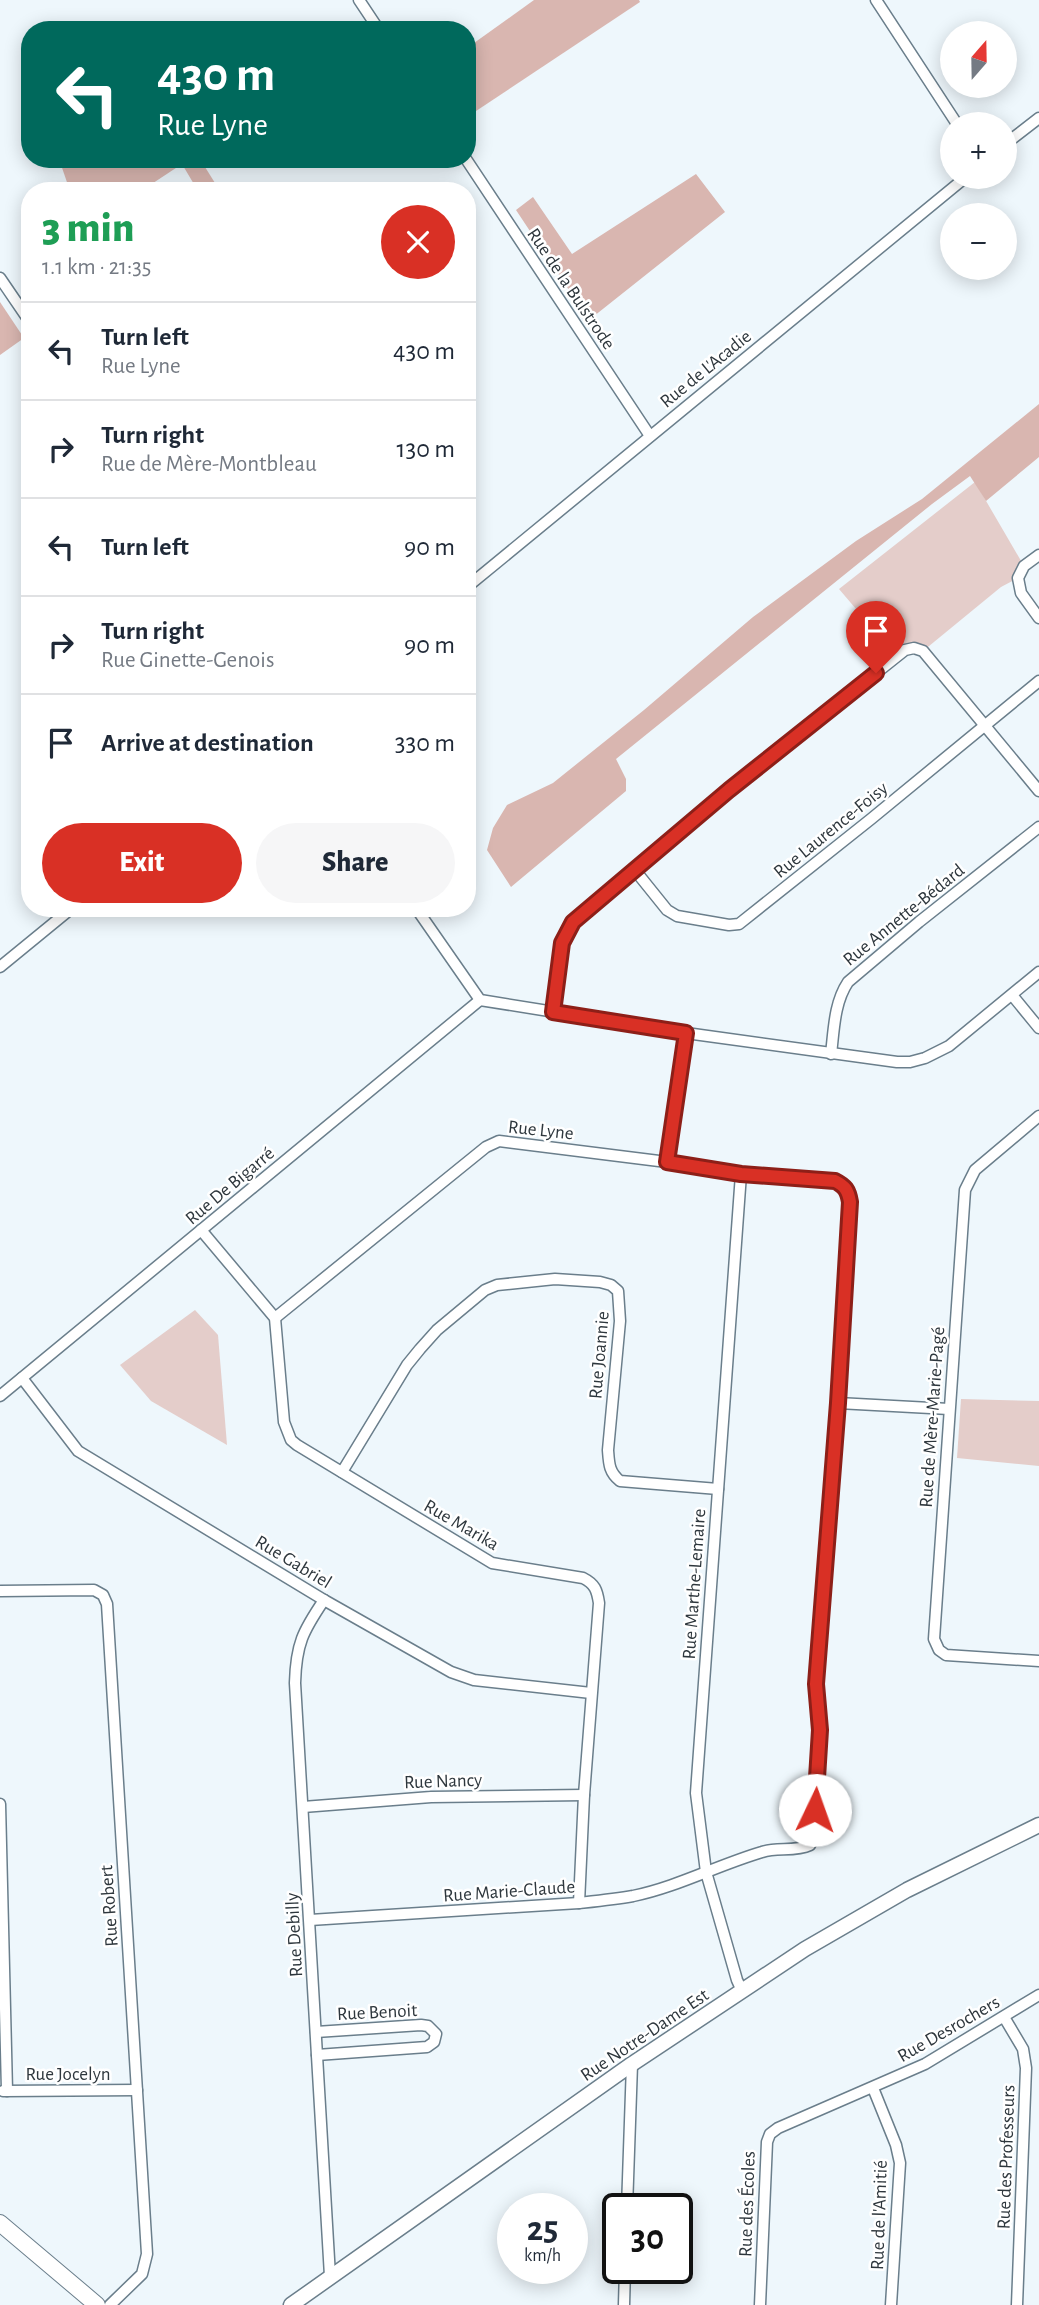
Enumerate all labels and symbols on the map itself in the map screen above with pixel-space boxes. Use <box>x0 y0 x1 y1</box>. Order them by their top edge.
north arrow <box>940 21 1017 98</box>
street label: Rue de la Bulstrode <box>523 225 618 353</box>
street label: Rue de L'Acadie <box>657 327 755 412</box>
pin <box>846 601 906 673</box>
street label: Rue Laurence-Foisy <box>770 779 892 882</box>
street label: Rue Annette-Bédard <box>840 861 968 970</box>
street label: Rue Lyne <box>507 1118 575 1143</box>
street label: Rue De Bigarré <box>182 1144 278 1229</box>
street label: Rue Joannie <box>586 1311 613 1400</box>
street label: Rue de Mère-Marie-Pagé <box>917 1326 948 1508</box>
street label: Rue Marika <box>421 1496 502 1554</box>
street label: Rue Marthe-Lemaire <box>680 1508 709 1660</box>
street label: Rue Gabriel <box>252 1532 335 1592</box>
street label: Rue Nancy <box>404 1771 482 1792</box>
position arrow <box>778 1773 852 1847</box>
street label: Rue Robert <box>97 1865 122 1947</box>
street label: Rue Marie-Claude <box>443 1877 576 1906</box>
street label: Rue Debilly <box>283 1892 306 1978</box>
street label: Rue Notre-Dame Est <box>577 1985 712 2085</box>
street label: Rue Desrochers <box>894 1992 1003 2066</box>
street label: Rue Benoit <box>336 2001 418 2024</box>
street label: Rue Jocelyn <box>25 2065 111 2084</box>
street label: Rue des Professeurs <box>994 2084 1019 2230</box>
street label: Rue des Écoles <box>734 2151 759 2257</box>
street label: Rue de l'Amitié <box>868 2160 891 2270</box>
speed limit sign: 30 <box>602 2193 693 2284</box>

